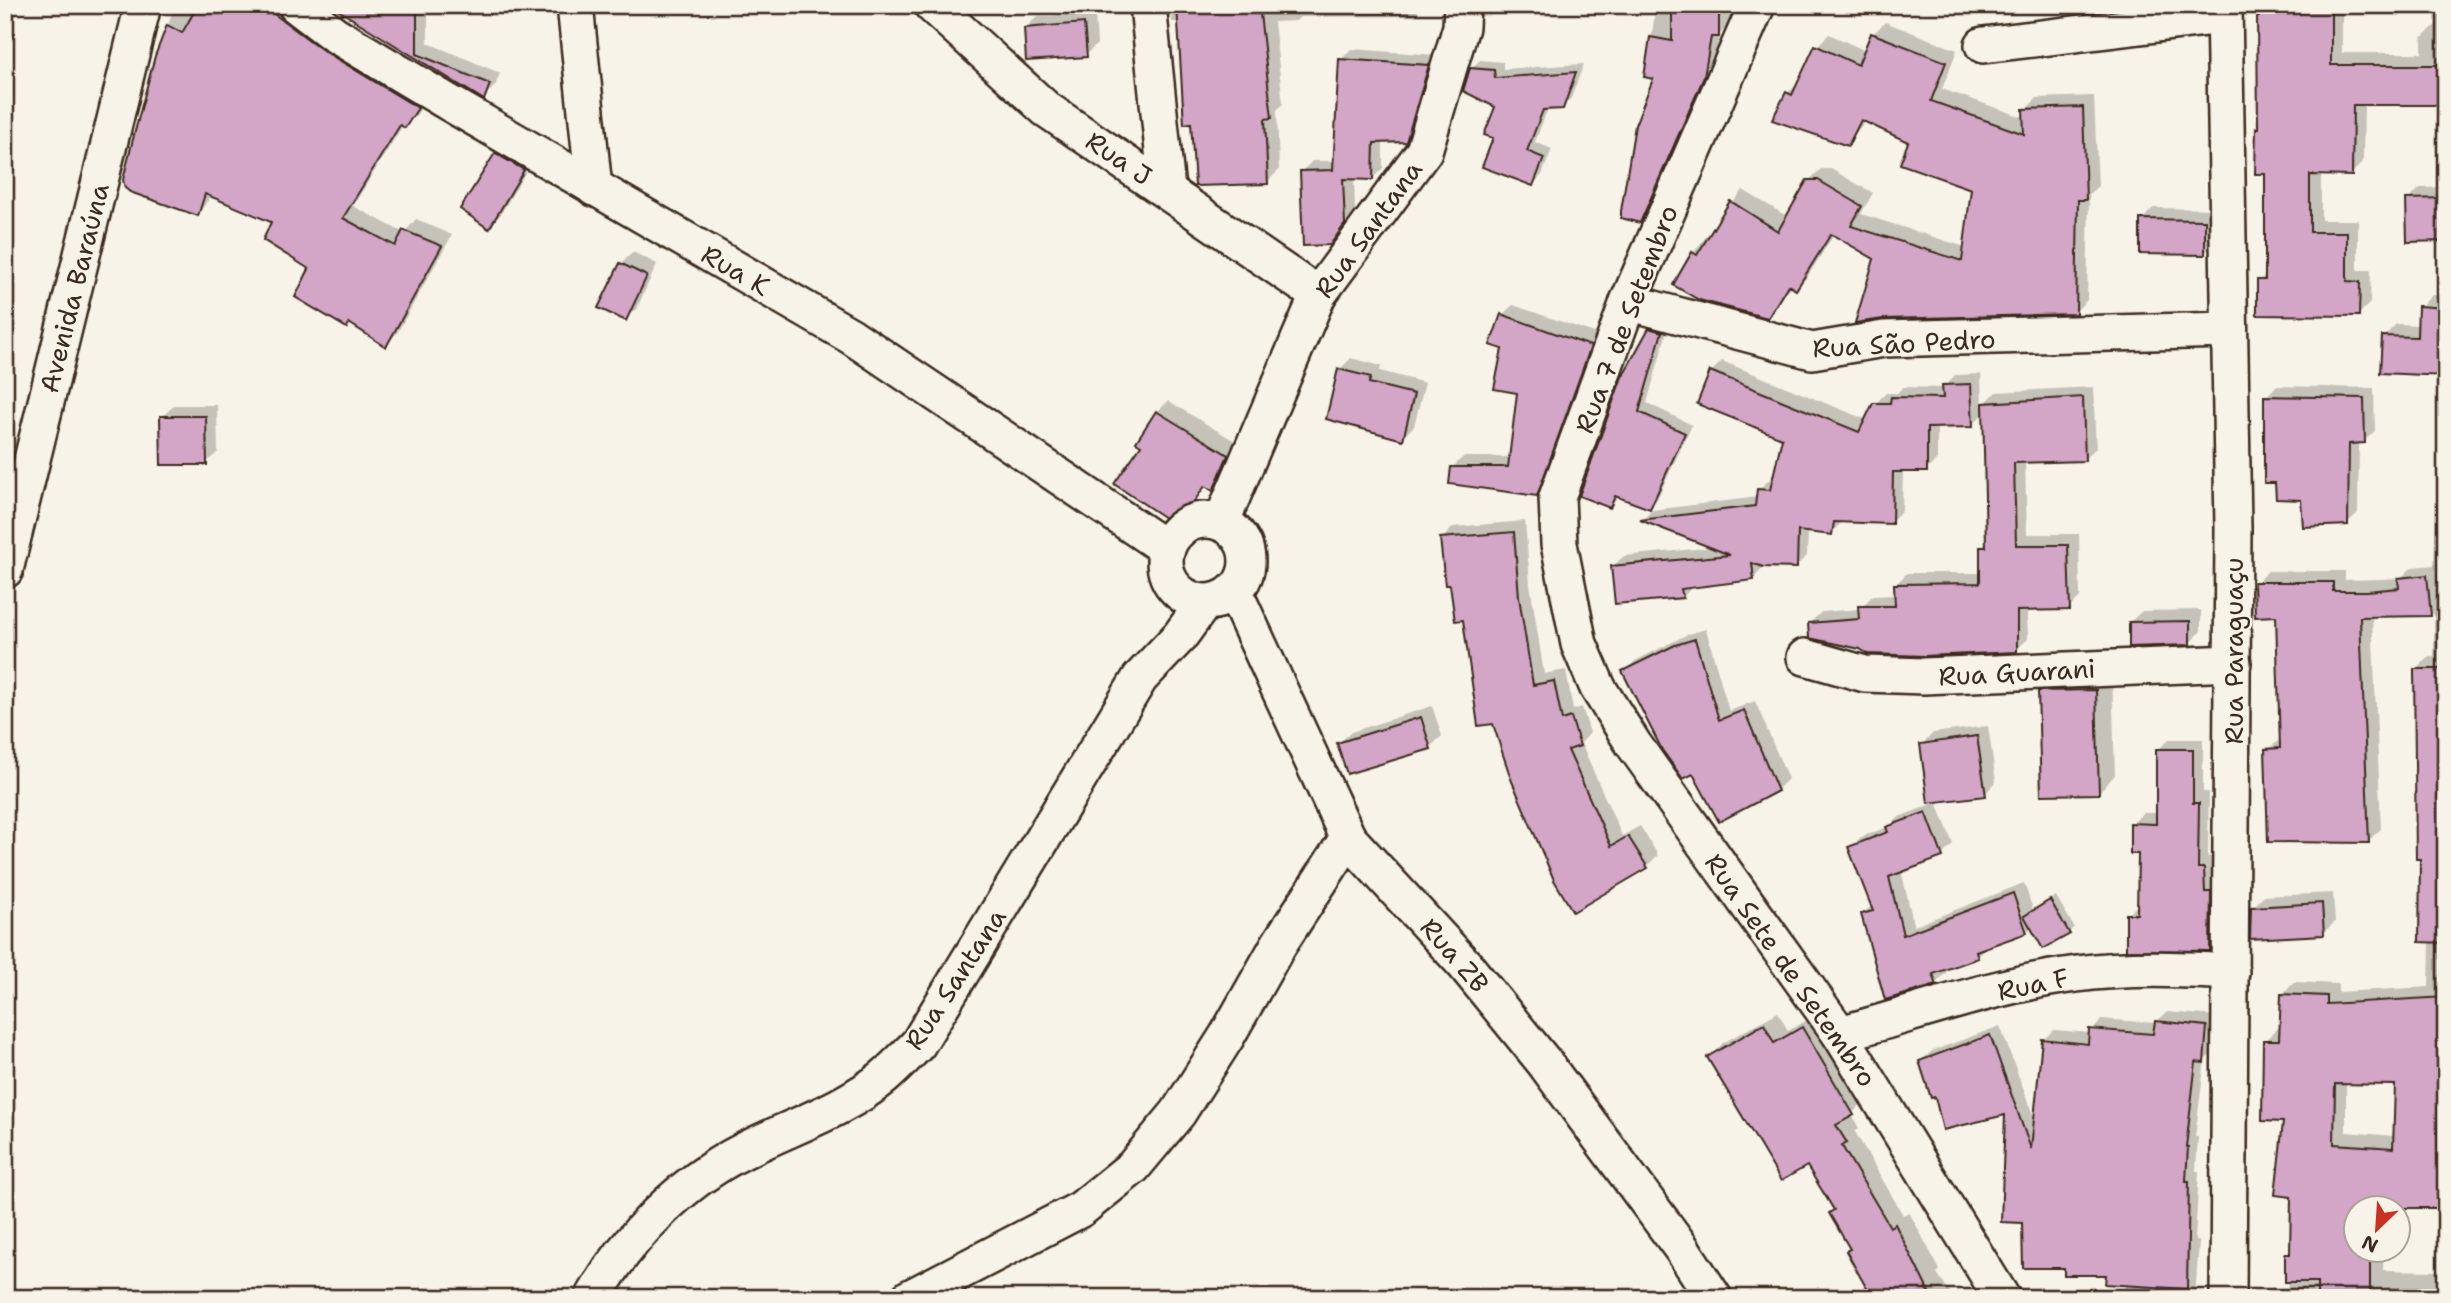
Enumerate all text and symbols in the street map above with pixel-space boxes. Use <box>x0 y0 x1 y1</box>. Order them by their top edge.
street label: Rua J <box>1079 123 1159 193</box>
street label: Rua Santana <box>1306 153 1430 305</box>
street label: Avenida Baraúna <box>31 180 117 396</box>
street label: Rua 7 de Setembro <box>1566 200 1686 438</box>
street label: Rua K <box>695 236 777 304</box>
street label: Rua São Pedro <box>1811 321 1997 365</box>
street label: Rua Paraguaçu <box>2216 558 2251 744</box>
street label: Rua Guarani <box>1938 650 2096 694</box>
street label: Rua Sete de Setembro <box>1697 846 1885 1094</box>
street label: Rua Santana <box>896 902 1014 1056</box>
street label: Rua ZB <box>1413 910 1497 1000</box>
street label: Rua F <box>1994 959 2072 1009</box>
north arrow <box>2342 1194 2412 1264</box>
text: N <box>2358 1229 2382 1258</box>

